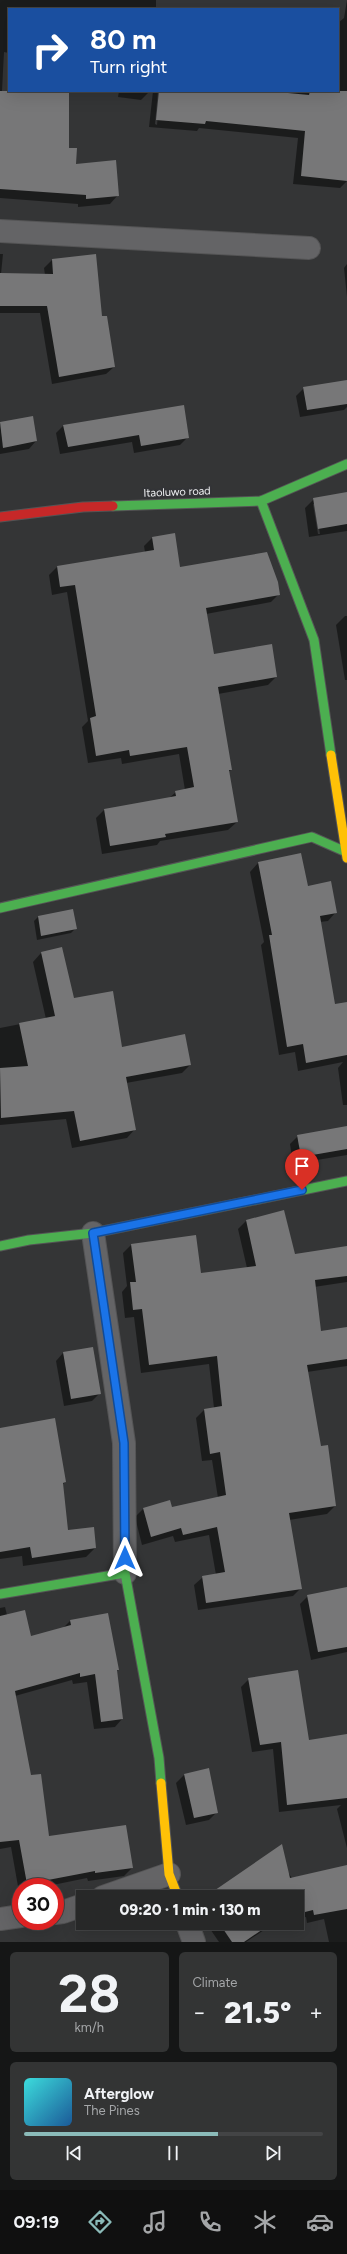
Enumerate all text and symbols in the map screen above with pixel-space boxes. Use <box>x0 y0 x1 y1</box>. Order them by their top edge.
text: 80 m <box>90 22 156 56</box>
icon: right <box>24 24 76 76</box>
text: Turn right <box>90 56 167 78</box>
street label: Itaoluwo road <box>143 484 211 500</box>
pin <box>285 1149 319 1190</box>
icon: arrive <box>291 1155 313 1177</box>
position arrow <box>104 1537 146 1579</box>
speed limit sign: 30 <box>12 1878 64 1930</box>
text: 09:20 · 1 min · 130 m <box>119 1901 261 1919</box>
text: 28 <box>58 1963 120 2025</box>
text: Climate <box>193 1975 237 1990</box>
text: 21.5° <box>224 1994 291 2031</box>
text: − <box>193 1999 206 2026</box>
text: + <box>309 1999 323 2026</box>
text: km/h <box>74 2020 104 2035</box>
text: Afterglow <box>84 2085 154 2103</box>
text: The Pines <box>84 2103 140 2118</box>
icon: previous <box>63 2142 85 2164</box>
icon: pause <box>162 2142 184 2164</box>
icon: next <box>262 2142 284 2164</box>
icon: directions <box>86 2208 114 2236</box>
icon: music <box>141 2208 169 2236</box>
icon: phone <box>196 2208 224 2236</box>
icon: climate <box>251 2208 279 2236</box>
icon: car <box>306 2208 334 2236</box>
text: 09:19 <box>13 2211 59 2233</box>

